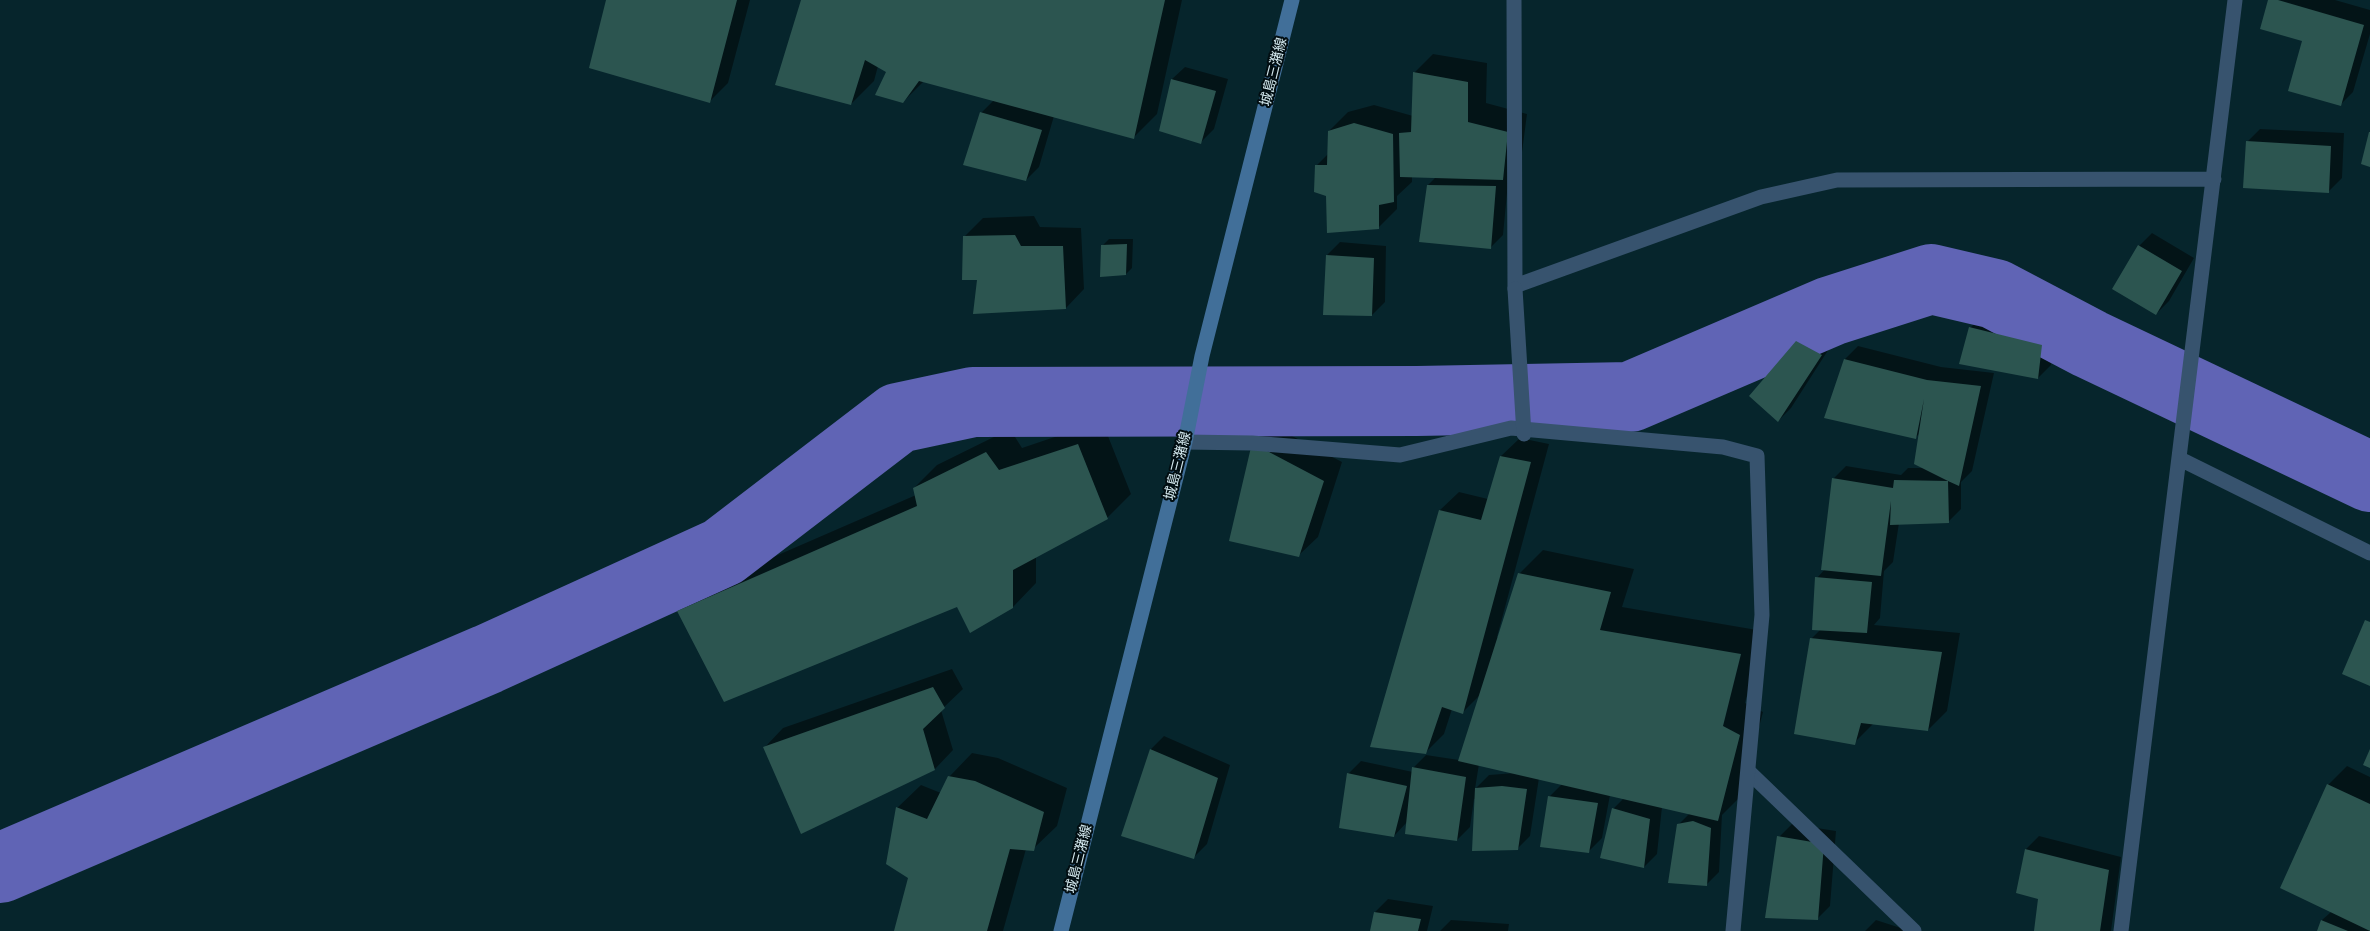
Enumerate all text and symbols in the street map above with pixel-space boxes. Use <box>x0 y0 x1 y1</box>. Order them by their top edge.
street label: 城島三潴線 <box>1257 36 1291 108</box>
street label: 城島三潴線 <box>1161 430 1195 502</box>
street label: 城島三潴線 <box>1062 823 1096 895</box>

